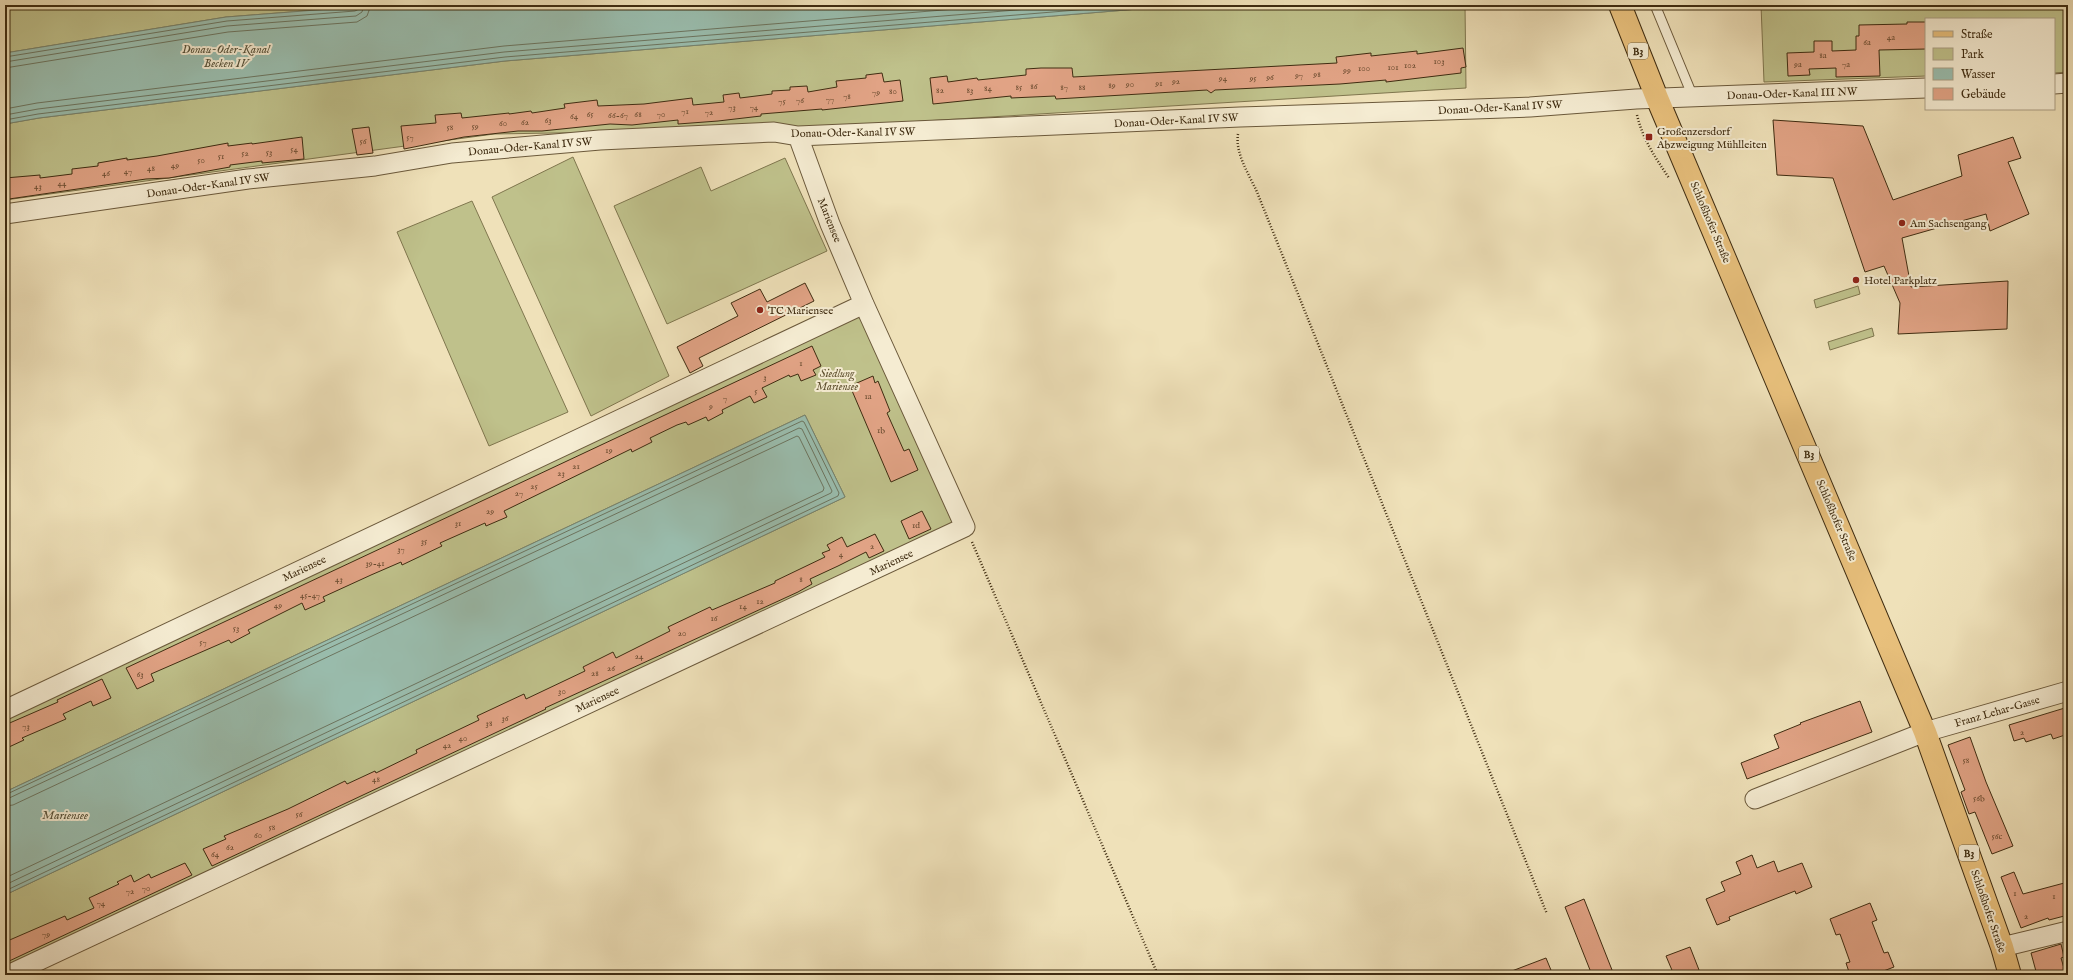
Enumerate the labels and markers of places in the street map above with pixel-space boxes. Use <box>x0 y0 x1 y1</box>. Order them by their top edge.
place label: Großenzersdorf Abzweigung Mühlleiten <box>1656 125 1767 152</box>
marker: Großenzersdorf Abzweigung Mühlleiten <box>1644 132 1654 142</box>
place label: Am Sachsengang <box>1909 217 1988 231</box>
marker: Am Sachsengang <box>1897 218 1907 228</box>
place label: Hotel Parkplatz <box>1864 274 1937 288</box>
marker: Hotel Parkplatz <box>1851 275 1861 285</box>
place label: TC Mariensee <box>768 304 833 318</box>
marker: TC Mariensee <box>755 305 765 315</box>

